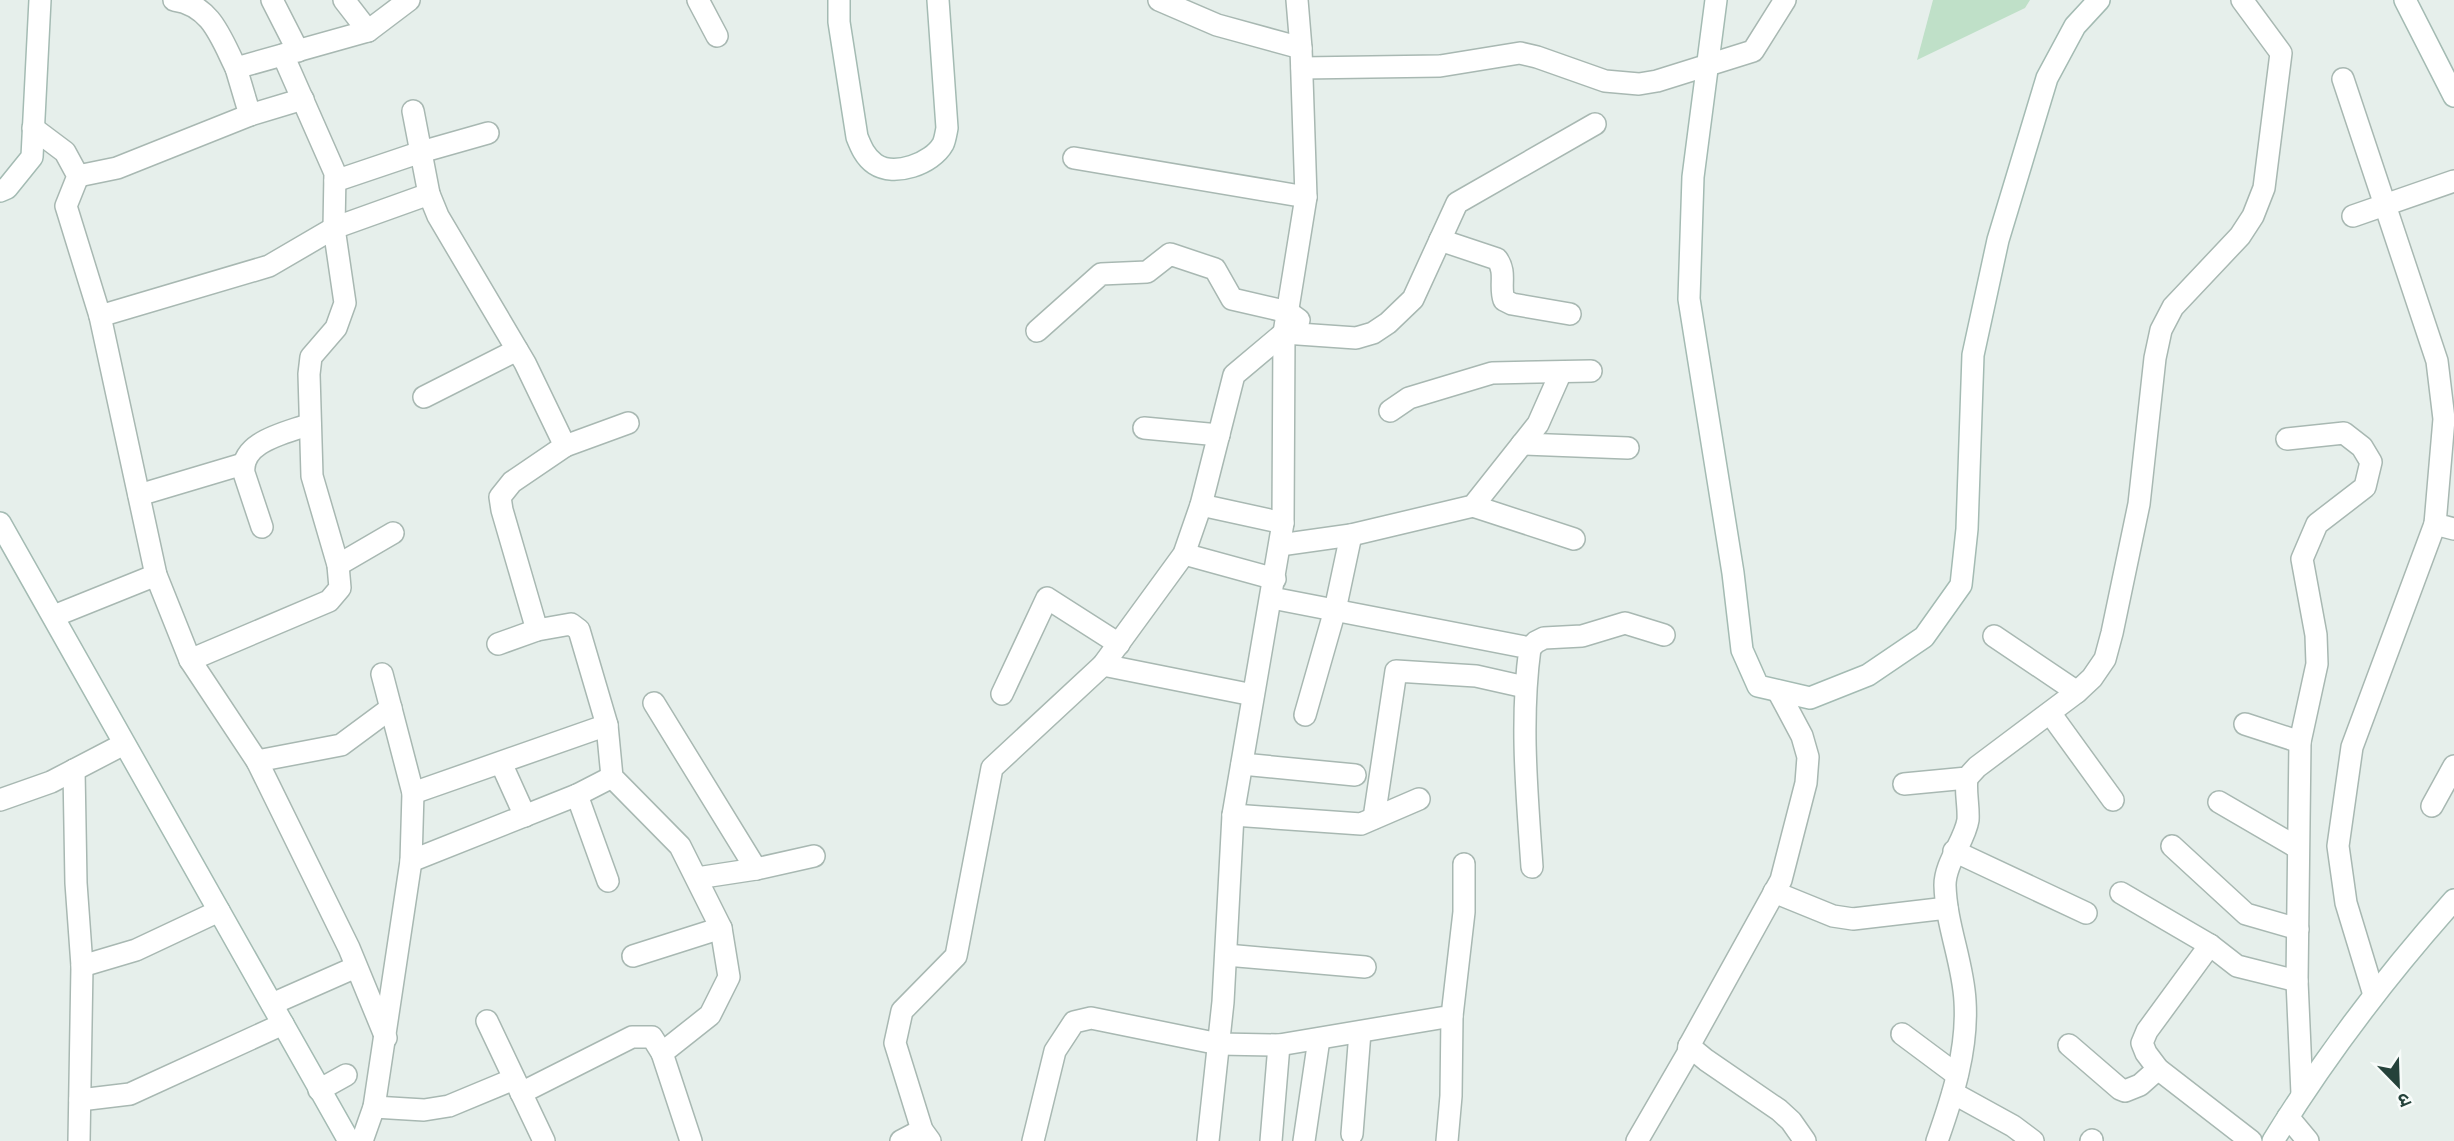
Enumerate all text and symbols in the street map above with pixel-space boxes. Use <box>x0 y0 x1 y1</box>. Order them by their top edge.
north arrow <box>2363 1050 2433 1120</box>
text: उ <box>2394 1087 2414 1112</box>

